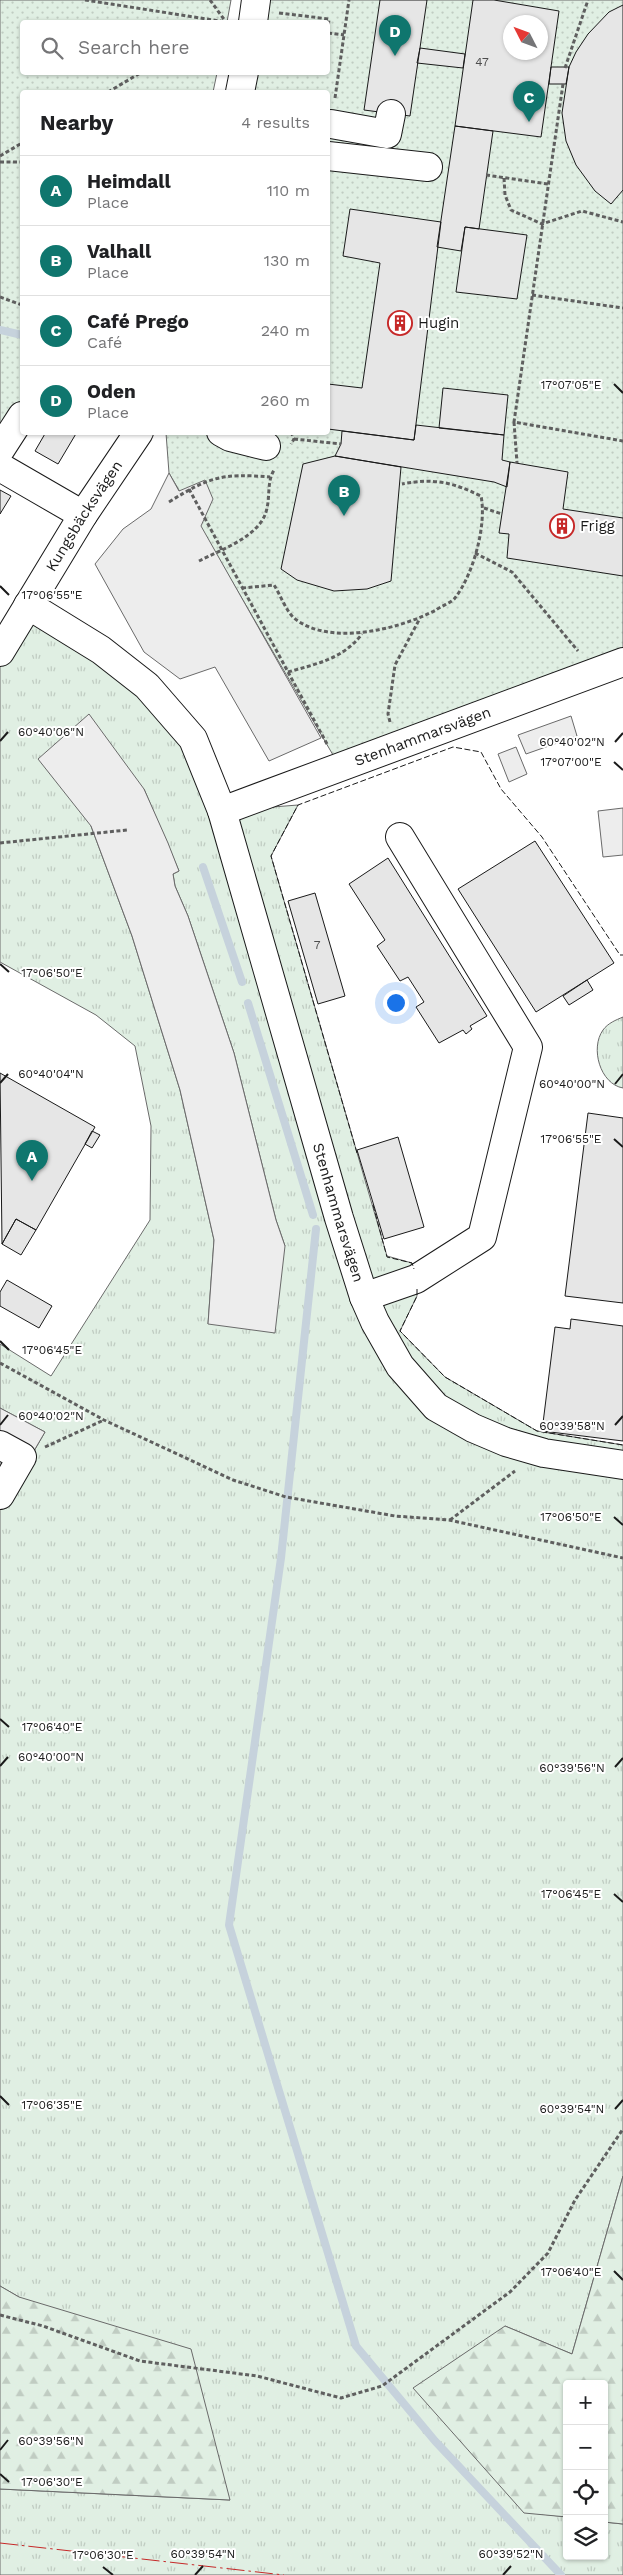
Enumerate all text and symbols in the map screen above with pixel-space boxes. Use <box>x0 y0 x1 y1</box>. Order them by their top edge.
pin: D <box>379 15 411 56</box>
north arrow <box>503 15 548 60</box>
search box <box>20 20 330 75</box>
icon: search <box>38 34 66 62</box>
text: Search here <box>78 36 189 59</box>
house number: 47 <box>475 55 489 69</box>
pin: C <box>513 81 545 122</box>
text: Nearby <box>40 110 113 135</box>
text: 4 results <box>241 113 310 132</box>
text: Heimdall <box>87 170 171 193</box>
text: A <box>51 181 61 200</box>
text: 110 m <box>267 181 310 200</box>
text: Place <box>87 193 129 212</box>
text: Valhall <box>87 240 151 263</box>
text: B <box>51 251 61 270</box>
text: 130 m <box>264 251 310 270</box>
text: Place <box>87 263 129 282</box>
text: Café Prego <box>87 310 189 333</box>
building icon: Hugin <box>387 310 413 336</box>
place label: Hugin <box>418 314 459 332</box>
text: C <box>51 321 61 340</box>
text: 240 m <box>261 321 310 340</box>
text: Café <box>87 333 122 352</box>
text: 17°07'05"E <box>541 378 602 392</box>
text: Oden <box>87 380 136 403</box>
text: D <box>50 391 62 410</box>
text: 260 m <box>260 391 310 410</box>
text: Place <box>87 403 129 422</box>
street label: Kungsbäcksvägen <box>42 457 126 575</box>
pin: B <box>328 475 360 516</box>
building icon: Frigg <box>549 513 575 539</box>
place label: Frigg <box>580 517 615 535</box>
text: 17°06'55"E <box>22 588 83 602</box>
street label: Stenhammarsvägen <box>352 703 493 770</box>
text: 60°40'06"N <box>18 725 84 739</box>
text: 60°40'02"N <box>539 735 605 749</box>
text: 17°07'00"E <box>540 755 602 769</box>
house number: 7 <box>314 938 321 952</box>
text: 17°06'50"E <box>21 966 83 980</box>
your location <box>383 990 409 1016</box>
text: 60°40'04"N <box>18 1067 84 1081</box>
text: 60°40'00"N <box>539 1077 605 1091</box>
text: 17°06'55"E <box>541 1132 602 1146</box>
pin: A <box>16 1140 48 1181</box>
street label: Stenhammarsvägen <box>309 1141 368 1284</box>
text: 17°06'45"E <box>22 1343 82 1357</box>
text: 60°40'02"N <box>18 1409 84 1423</box>
text: 60°39'58"N <box>539 1419 605 1433</box>
text: 17°06'50"E <box>540 1510 602 1524</box>
text: 17°06'40"E <box>22 1720 83 1734</box>
text: 60°40'00"N <box>18 1750 84 1764</box>
text: 60°39'56"N <box>539 1761 605 1775</box>
text: 17°06'45"E <box>541 1887 601 1901</box>
text: 17°06'35"E <box>22 2098 83 2112</box>
text: 60°39'54"N <box>540 2102 604 2116</box>
text: 17°06'40"E <box>541 2265 602 2279</box>
map controls <box>563 2380 608 2560</box>
button: + <box>563 2380 608 2425</box>
button: − <box>563 2425 608 2470</box>
text: 60°39'56"N <box>18 2434 84 2448</box>
button: locate <box>563 2470 608 2515</box>
text: 17°06'30"E <box>21 2475 83 2489</box>
button: layers <box>563 2515 608 2560</box>
text: 60°39'54"N <box>171 2547 235 2561</box>
text: 60°39'52"N <box>478 2547 544 2561</box>
text: 17°06'30"E <box>72 2548 134 2562</box>

